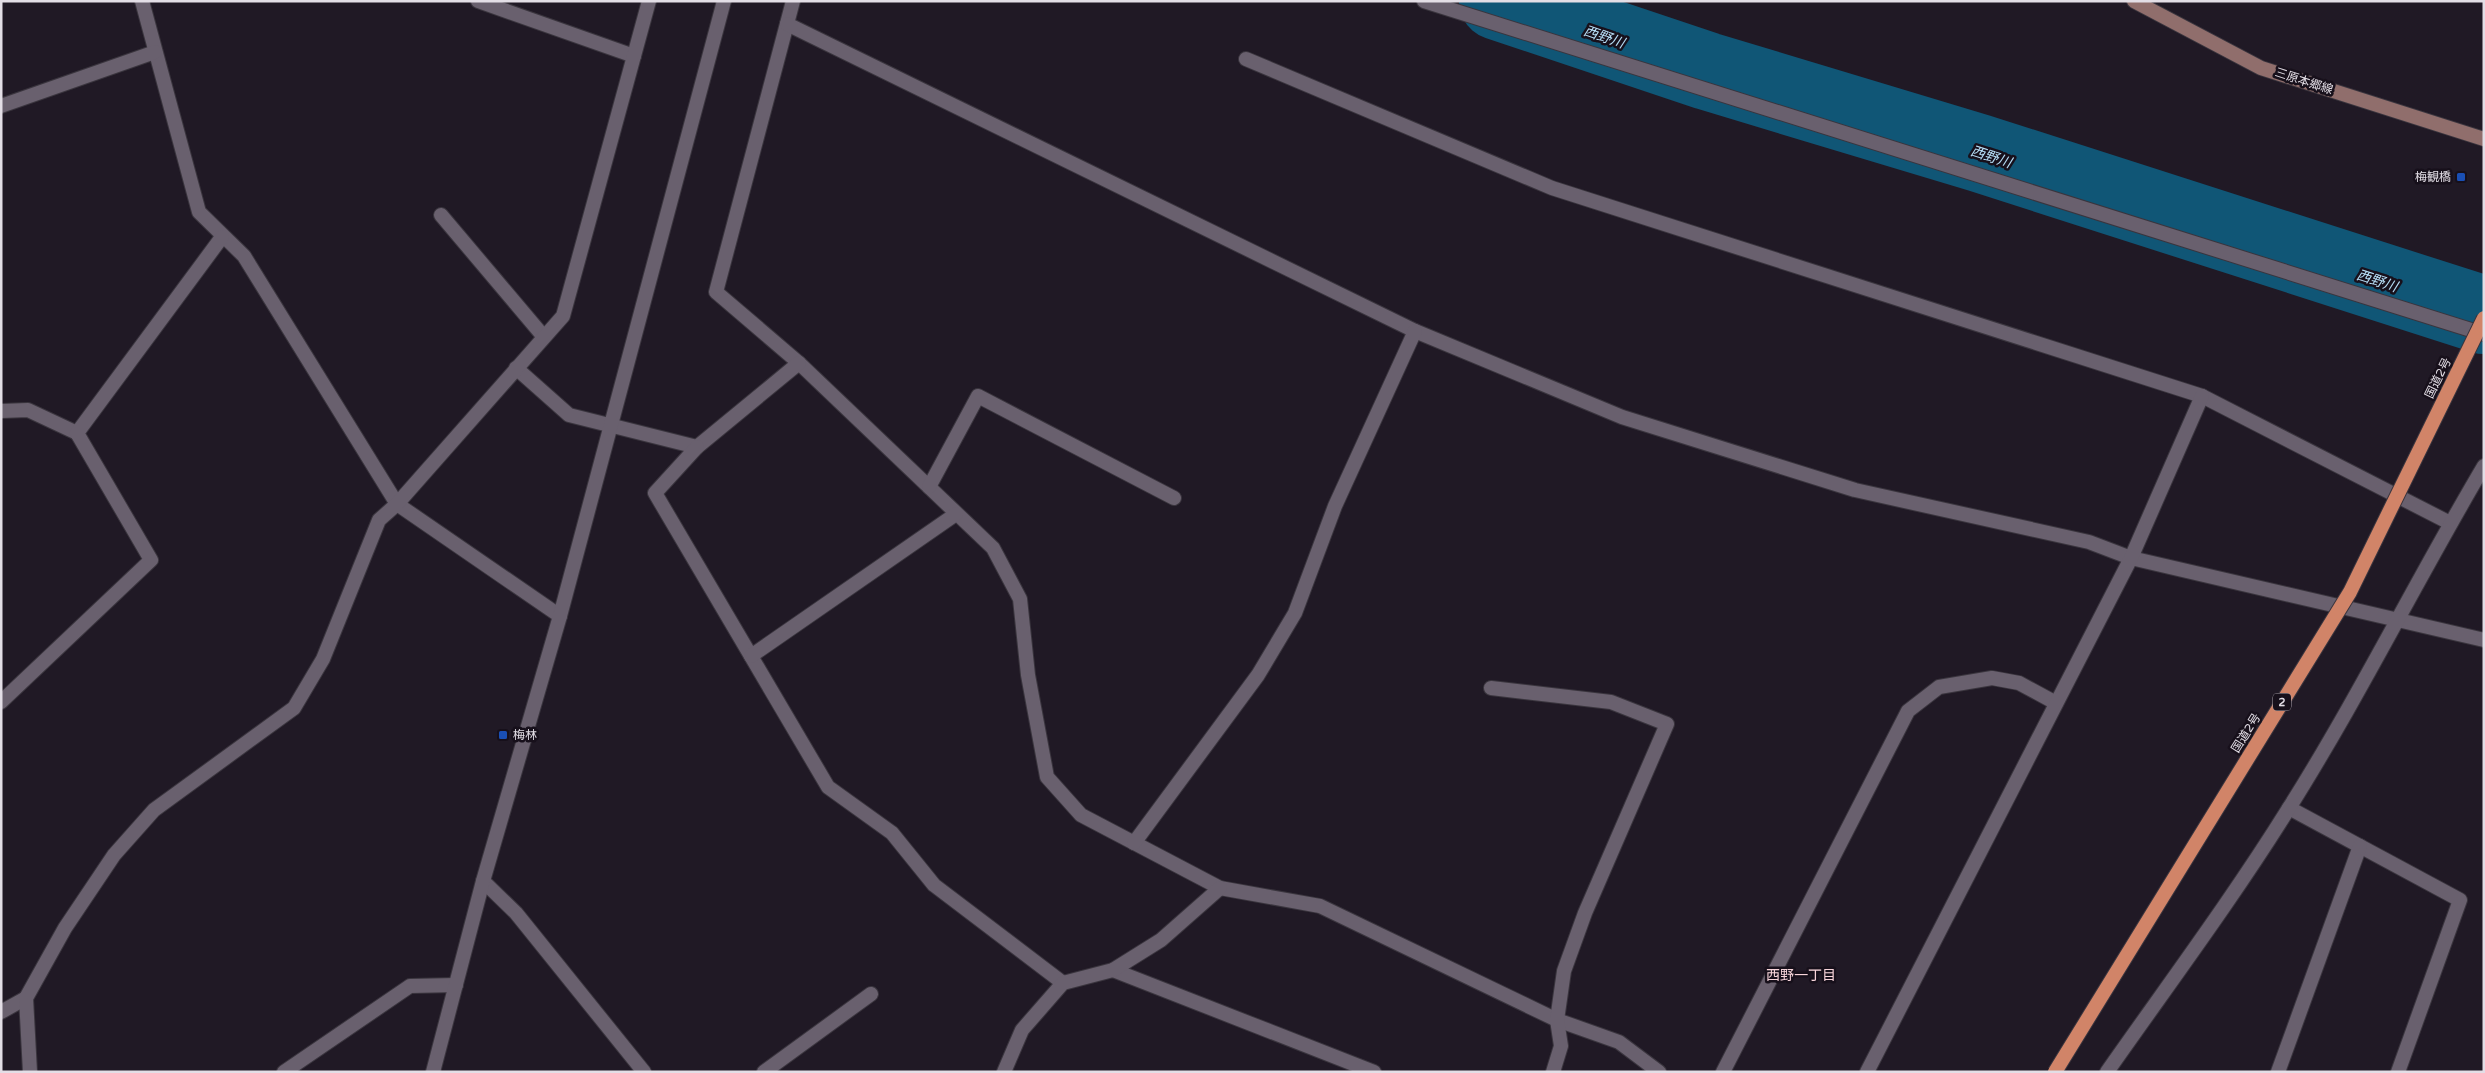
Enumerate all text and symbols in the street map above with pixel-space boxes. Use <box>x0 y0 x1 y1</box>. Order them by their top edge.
water label: 西野川 <box>1581 22 1629 53</box>
street label: 三原本郷線 <box>2273 65 2335 97</box>
water label: 西野川 <box>1968 142 2016 172</box>
place label: 梅観橋 <box>2415 170 2451 184</box>
marker: 梅観橋 <box>2455 171 2467 183</box>
water label: 西野川 <box>2354 266 2402 296</box>
street label: 国道2号 <box>2422 355 2454 401</box>
road number: 2 <box>2273 694 2291 710</box>
street label: 国道2号 <box>2229 711 2263 755</box>
place label: 梅林 <box>513 728 537 742</box>
marker: 梅林 <box>497 729 509 741</box>
district label: 西野一丁目 <box>1766 967 1836 984</box>

